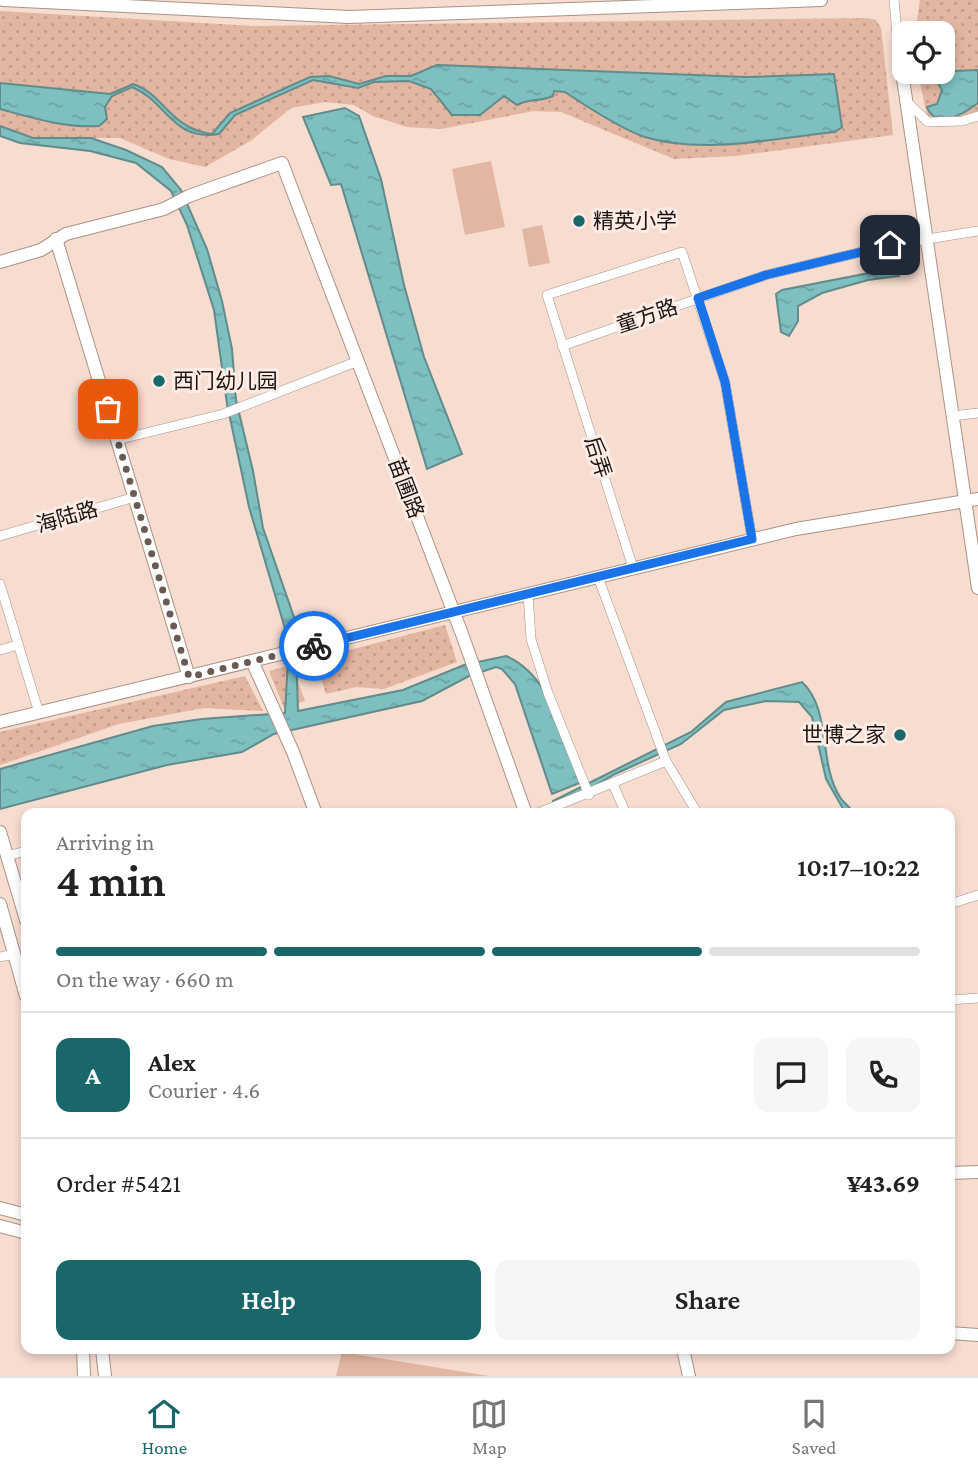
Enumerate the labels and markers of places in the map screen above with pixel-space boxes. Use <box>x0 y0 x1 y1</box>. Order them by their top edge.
place label: 精英小学 <box>593 209 677 233</box>
marker: 精英小学 <box>571 213 587 229</box>
pin <box>860 215 920 275</box>
place label: 西门幼儿园 <box>173 369 278 393</box>
marker: 西门幼儿园 <box>151 373 167 389</box>
pin <box>78 379 138 439</box>
place label: 世博之家 <box>802 723 886 747</box>
marker: 世博之家 <box>892 727 908 743</box>

